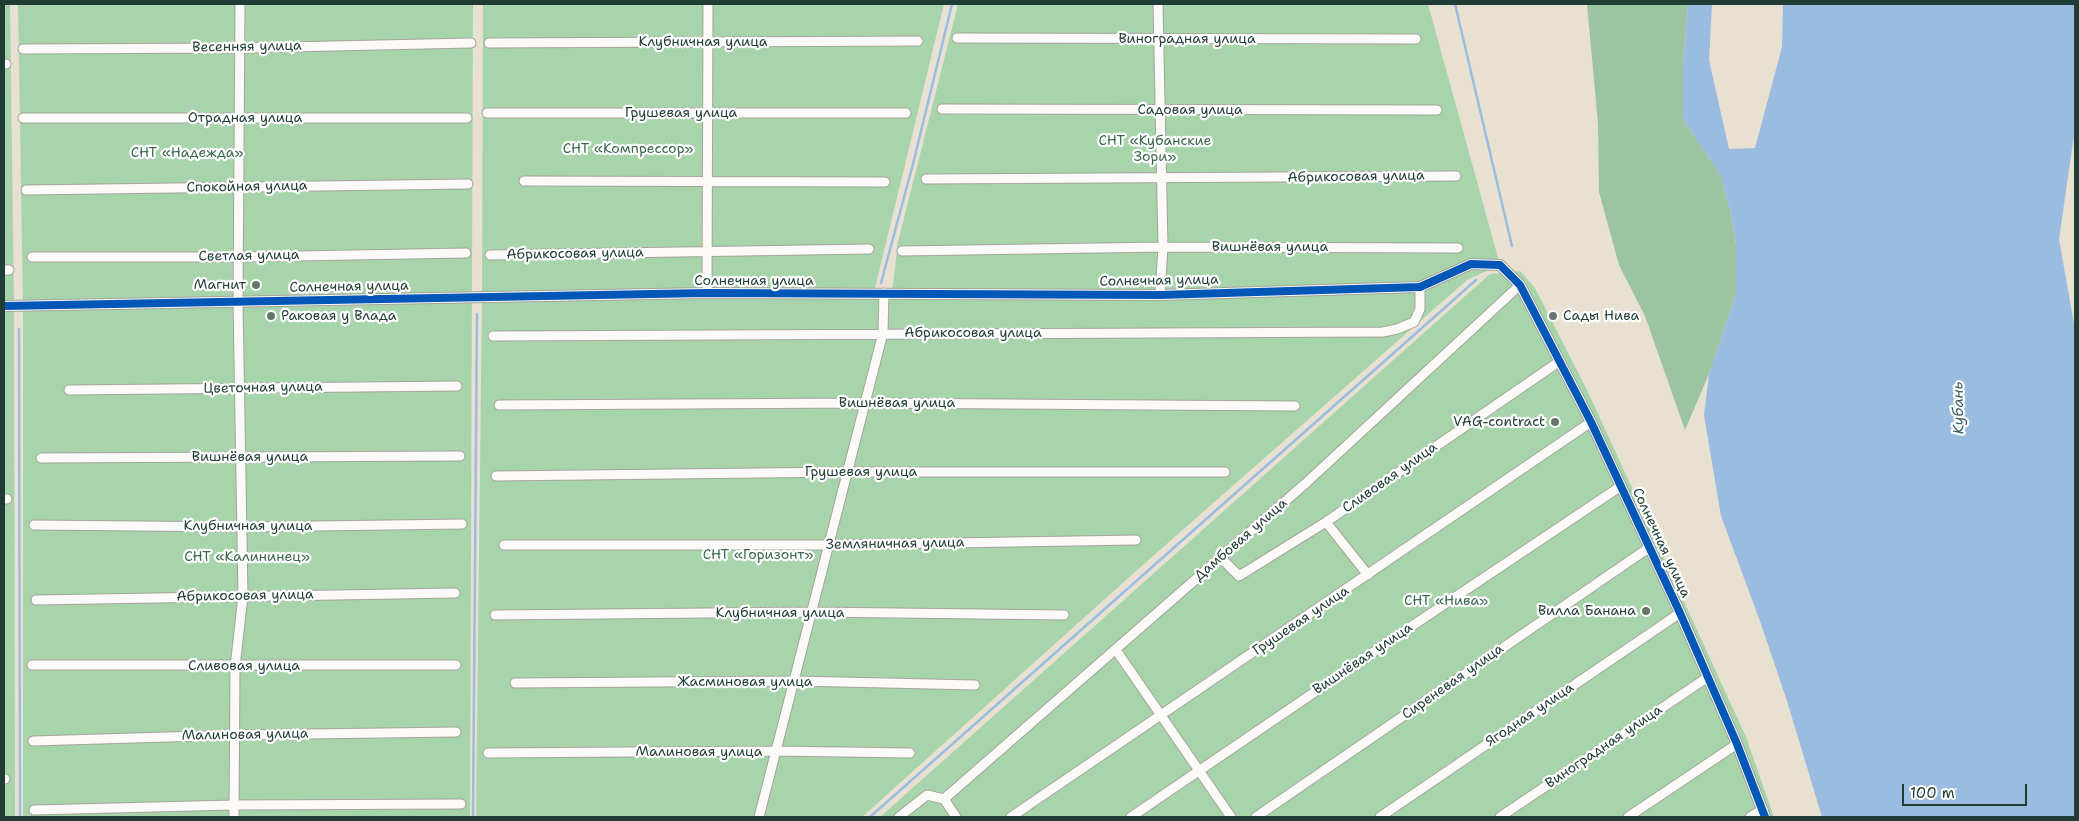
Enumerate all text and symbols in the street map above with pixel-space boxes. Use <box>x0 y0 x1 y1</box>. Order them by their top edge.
street label: Виноградная улица <box>1118 31 1256 47</box>
street label: Клубничная улица <box>638 34 768 50</box>
street label: Весенняя улица <box>192 38 302 56</box>
street label: Садовая улица <box>1137 102 1243 118</box>
street label: Грушевая улица <box>625 105 737 121</box>
street label: Отрадная улица <box>188 110 302 126</box>
park label: СНТ «Кубанские Зори» <box>1099 133 1211 166</box>
park label: СНТ «Компрессор» <box>563 141 693 157</box>
park label: СНТ «Надежда» <box>131 145 243 161</box>
street label: Абрикосовая улица <box>1287 167 1425 187</box>
street label: Спокойная улица <box>186 178 308 196</box>
street label: Вишнёвая улица <box>1212 239 1328 255</box>
street label: Абрикосовая улица <box>506 244 644 264</box>
street label: Светлая улица <box>198 247 300 265</box>
street label: Солнечная улица <box>1099 272 1219 290</box>
street label: Солнечная улица <box>694 273 814 289</box>
place label: Магнит <box>194 277 246 293</box>
street label: Солнечная улица <box>289 278 409 296</box>
marker: Магнит <box>250 279 262 291</box>
place label: Раковая у Влада <box>281 308 396 324</box>
place label: Сады Нива <box>1563 308 1639 324</box>
marker: Раковая у Влада <box>265 310 277 322</box>
marker: Сады Нива <box>1547 310 1559 322</box>
street label: Абрикосовая улица <box>904 325 1042 341</box>
street label: Цветочная улица <box>203 379 323 397</box>
water label: Кубань <box>1950 381 1968 435</box>
street label: Вишнёвая улица <box>839 395 955 411</box>
place label: VAG-contract <box>1453 414 1545 430</box>
marker: VAG-contract <box>1549 416 1561 428</box>
street label: Сливовая улица <box>1339 439 1441 517</box>
street label: Вишнёвая улица <box>192 449 308 465</box>
street label: Грушевая улица <box>805 464 917 480</box>
street label: Солнечная улица <box>1628 485 1694 601</box>
street label: Дамбовая улица <box>1191 495 1291 585</box>
street label: Клубничная улица <box>183 518 313 534</box>
street label: Земляничная улица <box>826 534 964 554</box>
park label: СНТ «Горизонт» <box>703 547 813 563</box>
park label: СНТ «Калининец» <box>184 549 310 565</box>
street label: Грушевая улица <box>1250 583 1352 659</box>
street label: Абрикосовая улица <box>176 586 314 606</box>
park label: СНТ «Нива» <box>1404 593 1488 609</box>
place label: Вилла Банана <box>1538 603 1636 619</box>
street label: Клубничная улица <box>715 605 845 621</box>
marker: Вилла Банана <box>1640 605 1652 617</box>
street label: Вишнёвая улица <box>1310 619 1416 699</box>
street label: Сиреневая улица <box>1399 641 1507 723</box>
street label: Сливовая улица <box>188 658 300 674</box>
street label: Жасминовая улица <box>677 674 813 690</box>
street label: Ягодная улица <box>1483 679 1577 751</box>
street label: Виноградная улица <box>1542 702 1666 792</box>
street label: Малиновая улица <box>181 725 309 745</box>
street label: Малиновая улица <box>636 744 762 760</box>
scale bar <box>1904 774 2029 806</box>
text: 100 m <box>1910 783 1955 803</box>

